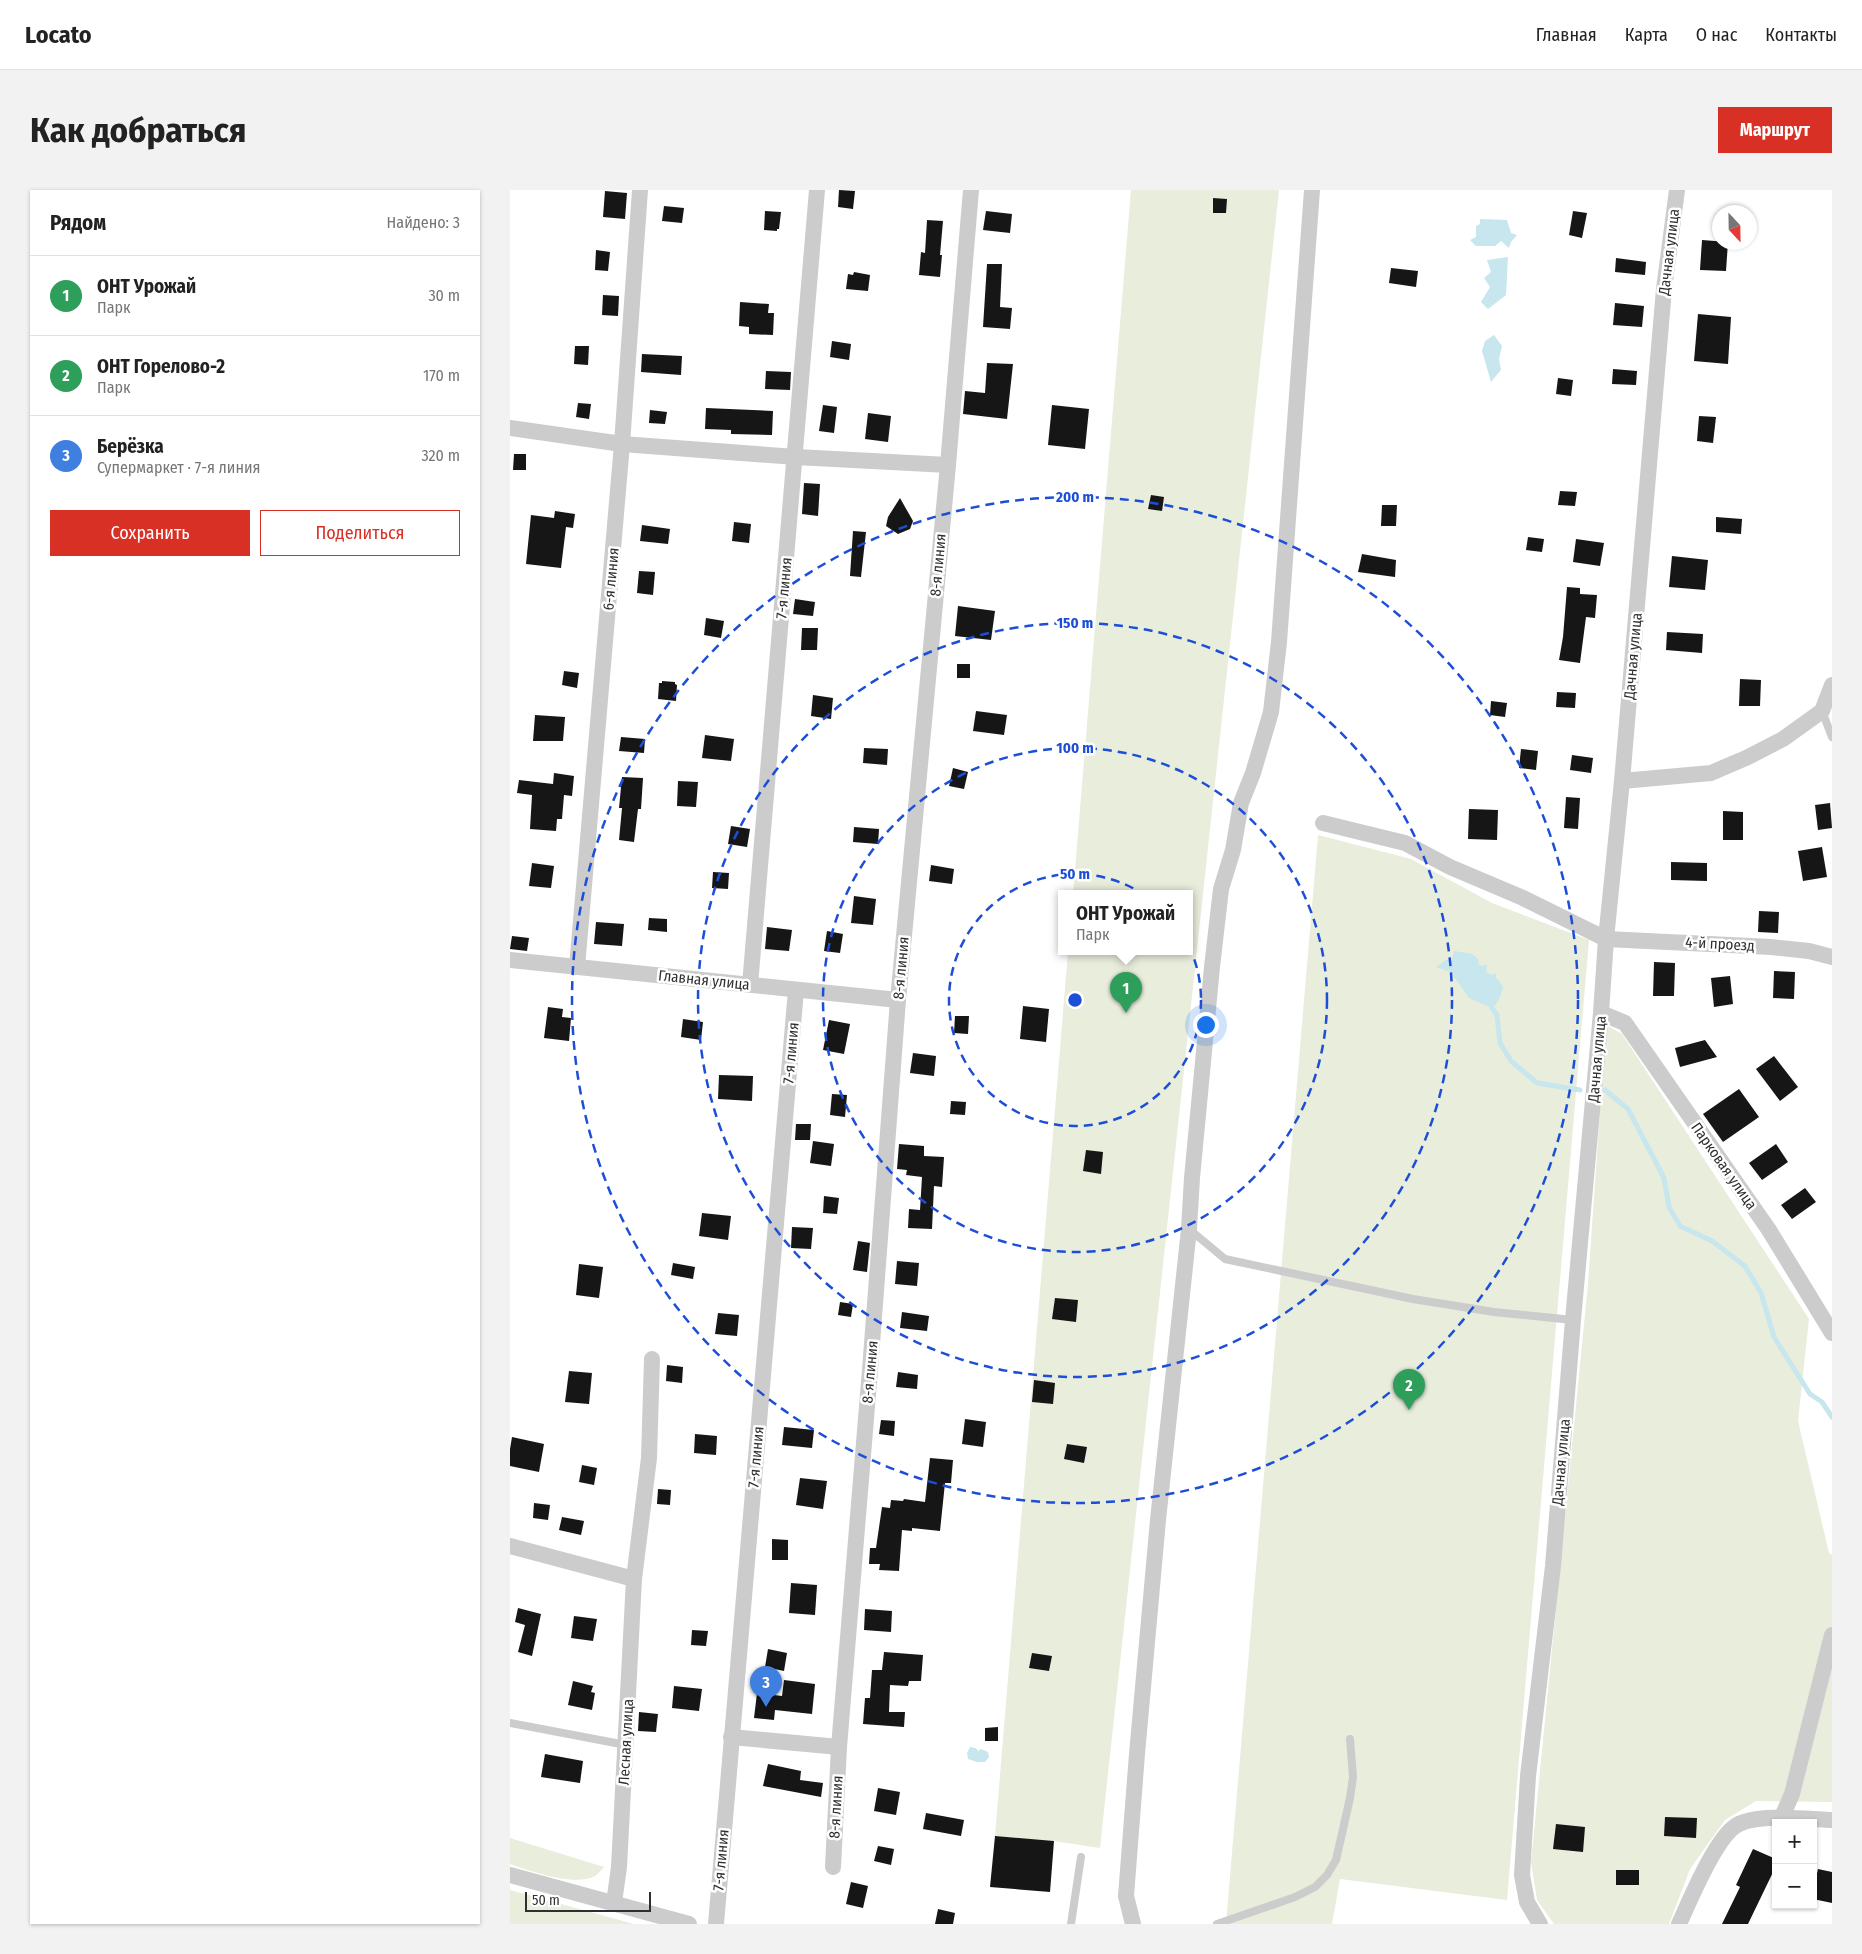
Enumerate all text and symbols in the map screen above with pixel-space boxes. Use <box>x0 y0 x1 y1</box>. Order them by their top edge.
text: Locato <box>25 21 91 49</box>
text: Главная <box>1536 24 1597 46</box>
text: Карта <box>1625 24 1668 46</box>
text: О нас <box>1696 24 1737 46</box>
text: Контакты <box>1765 24 1837 46</box>
button: Маршрут <box>1718 107 1832 153</box>
text: Как добраться <box>30 109 247 151</box>
north arrow <box>1712 205 1757 250</box>
street label: Дачная улица <box>1655 208 1683 297</box>
text: Рядом <box>50 210 106 236</box>
text: Найдено: 3 <box>387 213 460 232</box>
text: ОНТ Урожай <box>97 275 196 298</box>
text: 1 <box>63 286 69 305</box>
text: 30 m <box>428 286 460 305</box>
text: Парк <box>97 298 131 317</box>
text: ОНТ Горелово-2 <box>97 355 225 378</box>
text: 2 <box>62 366 70 385</box>
text: 170 m <box>423 366 460 385</box>
text: Парк <box>97 378 131 397</box>
text: Берёзка <box>97 435 164 458</box>
text: 3 <box>62 446 70 465</box>
text: 320 m <box>421 446 460 465</box>
text: Супермаркет · 7-я линия <box>97 458 261 477</box>
text: 200 m <box>1055 488 1094 506</box>
button: Сохранить <box>50 510 250 556</box>
button: Поделиться <box>260 510 460 556</box>
street label: 8-я линия <box>926 533 950 597</box>
street label: 6-я линия <box>599 547 623 611</box>
street label: 7-я линия <box>772 557 796 619</box>
street label: Дачная улица <box>1620 612 1646 701</box>
text: 150 m <box>1057 614 1093 632</box>
text: 100 m <box>1056 739 1094 757</box>
text: 50 m <box>1060 865 1090 883</box>
popup <box>1058 890 1193 955</box>
text: ОНТ Урожай <box>1076 902 1175 925</box>
text: Парк <box>1076 925 1109 944</box>
street label: 4-й проезд <box>1685 933 1755 955</box>
street label: 8-я линия <box>889 936 913 1000</box>
street label: Главная улица <box>657 966 751 994</box>
pin: 1 <box>1110 972 1142 1013</box>
centre of rings <box>1066 991 1084 1009</box>
your location <box>1193 1012 1219 1038</box>
street label: Дачная улица <box>1584 1015 1610 1104</box>
street label: 7-я линия <box>779 1022 803 1084</box>
street label: Парковая улица <box>1687 1119 1761 1213</box>
street label: 8-я линия <box>858 1340 882 1404</box>
pin: 2 <box>1393 1369 1425 1410</box>
street label: Дачная улица <box>1548 1418 1574 1507</box>
street label: 7-я линия <box>744 1426 768 1488</box>
pin: 3 <box>750 1666 782 1707</box>
street label: Лесная улица <box>615 1698 637 1786</box>
street label: 8-я линия <box>825 1775 847 1839</box>
map controls <box>1772 1819 1817 1909</box>
button: + <box>1772 1819 1817 1864</box>
street label: 7-я линия <box>709 1829 733 1891</box>
button: − <box>1772 1864 1817 1909</box>
scale bar <box>525 1889 651 1912</box>
text: 50 m <box>532 1892 560 1909</box>

